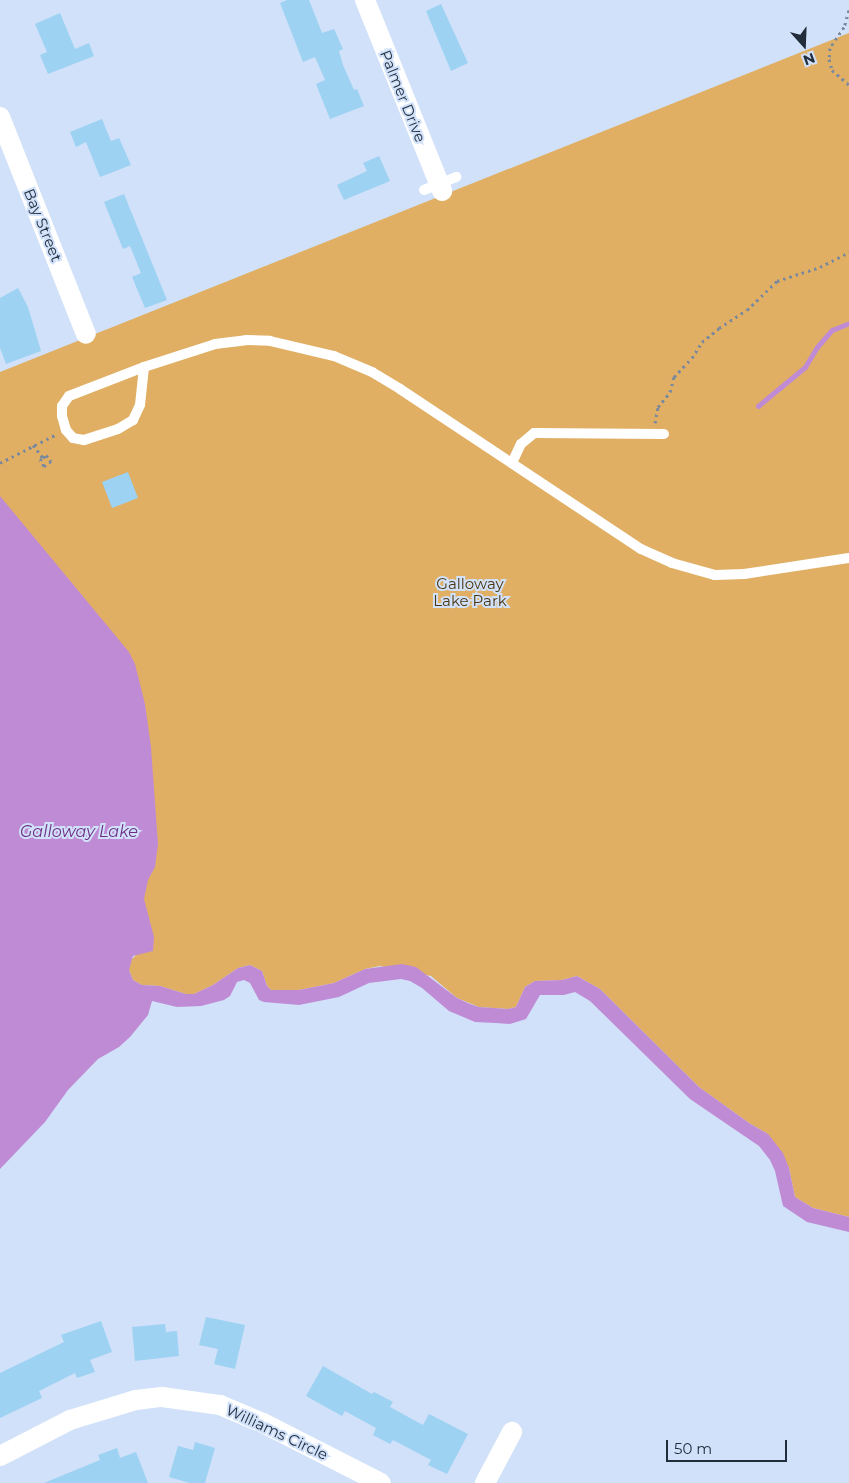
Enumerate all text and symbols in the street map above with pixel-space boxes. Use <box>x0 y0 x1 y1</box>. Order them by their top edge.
north arrow <box>779 20 829 70</box>
street label: Palmer Drive <box>376 47 430 145</box>
text: N <box>801 49 818 69</box>
street label: Bay Street <box>20 186 66 264</box>
park label: Galloway Lake Park <box>433 574 507 609</box>
water label: Galloway Lake <box>20 822 138 842</box>
street label: Williams Circle <box>223 1400 331 1464</box>
scale bar <box>669 1430 790 1462</box>
text: 50 m <box>674 1439 712 1458</box>

